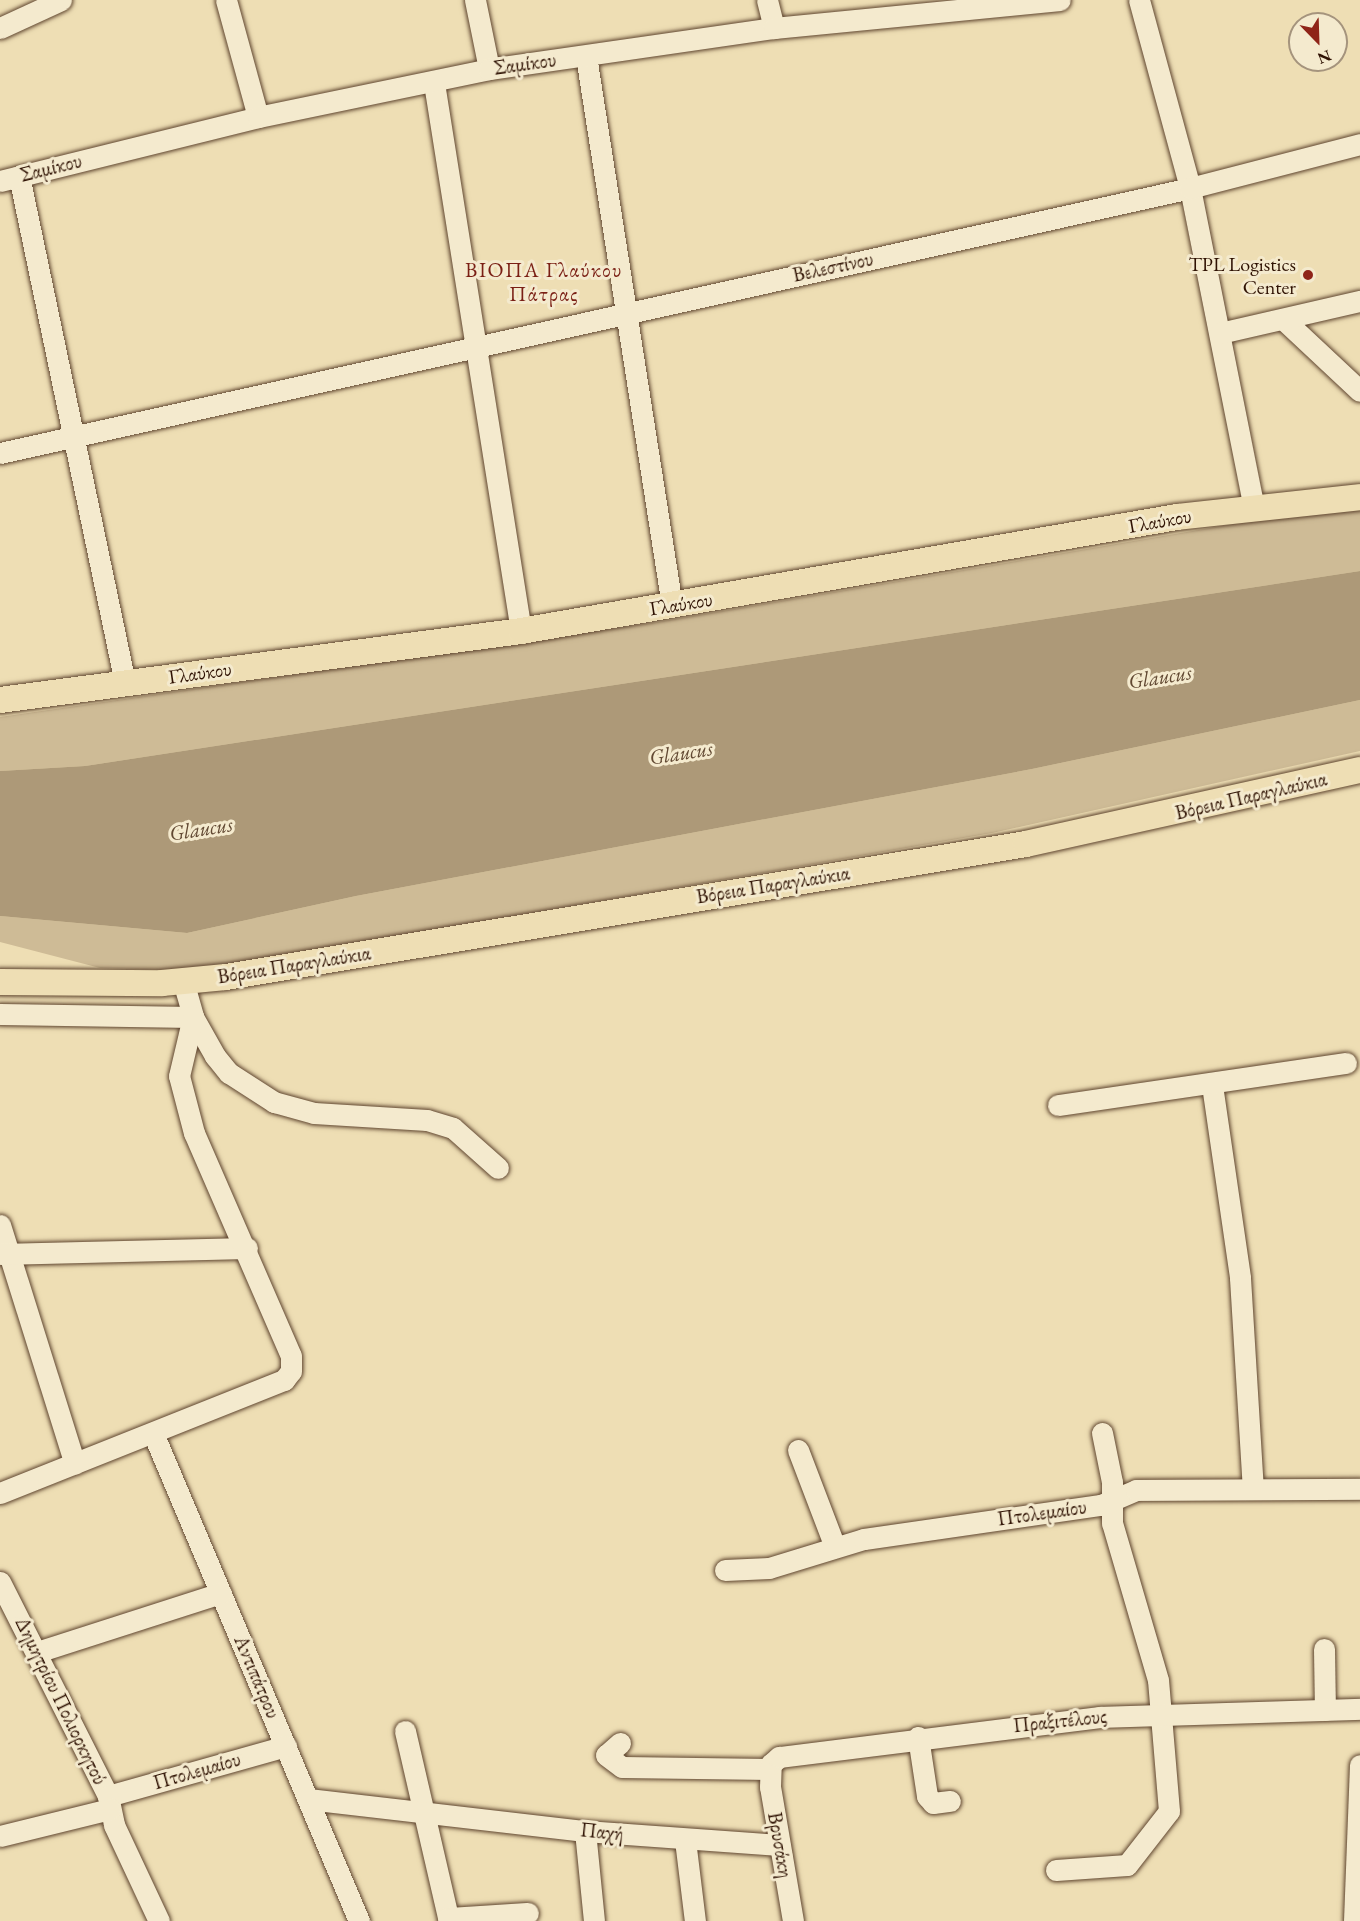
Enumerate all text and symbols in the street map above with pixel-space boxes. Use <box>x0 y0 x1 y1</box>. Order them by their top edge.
north arrow <box>1288 12 1348 72</box>
text: N <box>1314 45 1335 69</box>
street label: Σαμίκου <box>492 48 558 80</box>
street label: Σαμίκου <box>18 149 84 187</box>
street label: Βελεστίνου <box>791 247 875 287</box>
place label: TPL Logistics Center <box>1188 252 1296 299</box>
district label: ΒΙΟΠΑ Γλαύκου Πάτρας <box>465 257 623 307</box>
marker: TPL Logistics Center <box>1301 268 1315 282</box>
street label: Γλαύκου <box>1127 504 1193 538</box>
street label: Γλαύκου <box>648 587 714 621</box>
street label: Γλαύκου <box>167 657 233 689</box>
water label: Glaucus <box>1127 660 1193 694</box>
water label: Glaucus <box>648 736 714 770</box>
street label: Βόρεια Παραγλαύκια <box>1173 767 1329 825</box>
water label: Glaucus <box>168 812 234 846</box>
street label: Βόρεια Παραγλαύκια <box>695 861 851 909</box>
street label: Βόρεια Παραγλαύκια <box>216 941 372 989</box>
street label: Πτολεμαίου <box>996 1495 1088 1531</box>
street label: Δημητρίου Πολιορκητού <box>10 1613 112 1789</box>
street label: Αντιπάτρου <box>229 1632 285 1722</box>
street label: Πραξιτέλους <box>1012 1704 1108 1738</box>
street label: Πτολεμαίου <box>150 1747 244 1795</box>
street label: Βρυσάκη <box>762 1810 798 1880</box>
street label: Παχή <box>579 1818 625 1846</box>

